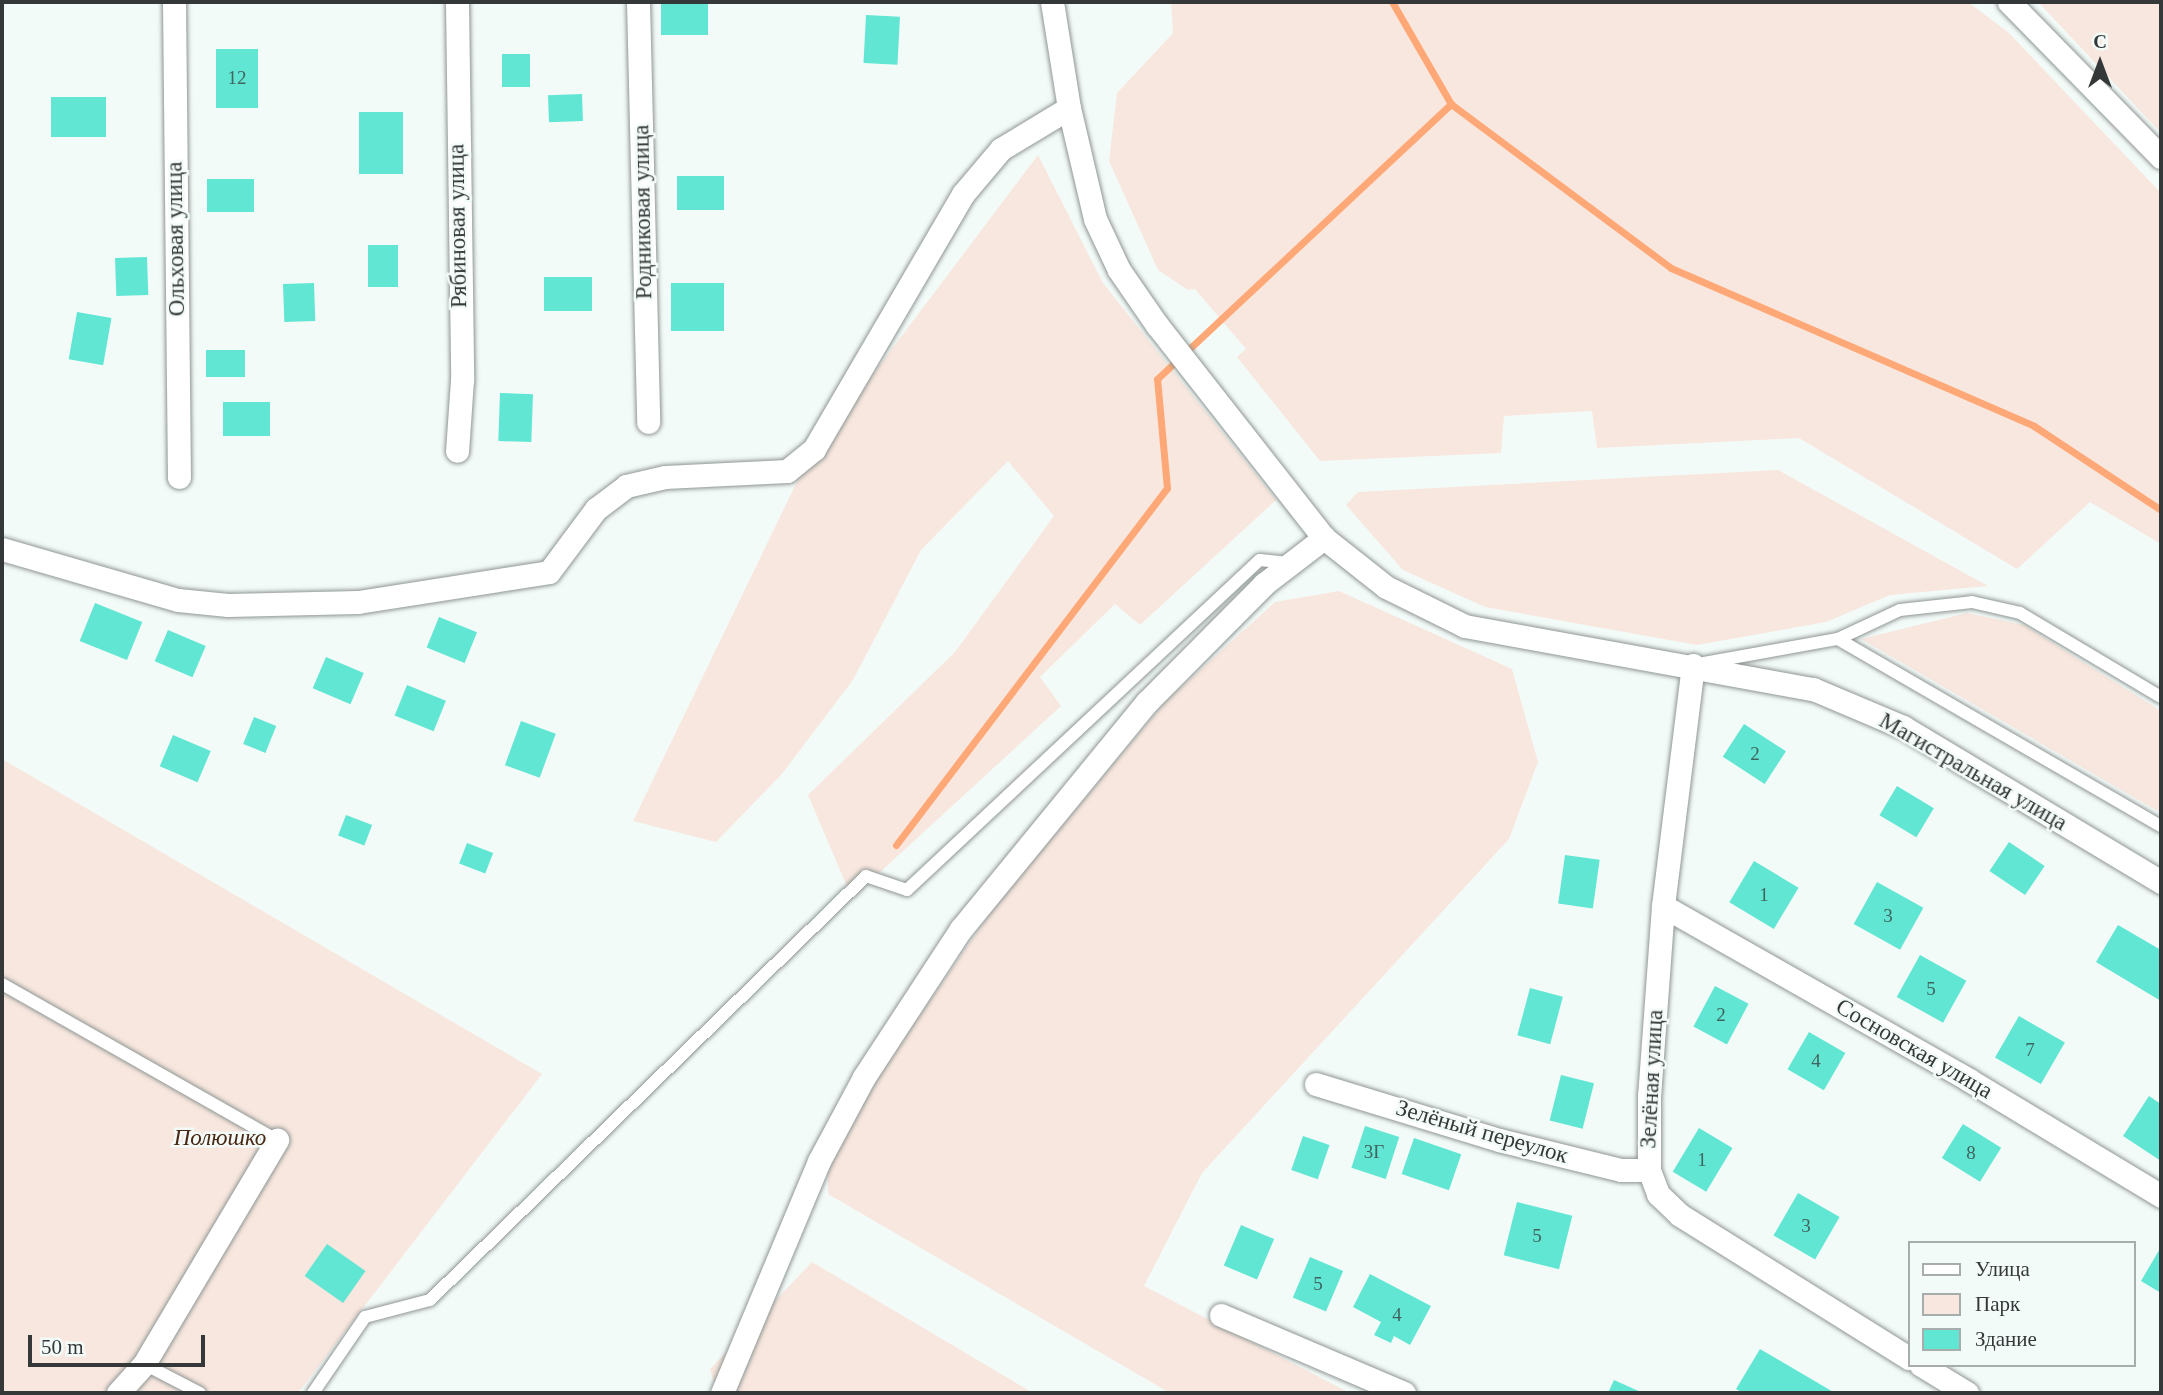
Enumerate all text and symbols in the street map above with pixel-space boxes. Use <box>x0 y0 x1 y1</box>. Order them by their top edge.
north arrow <box>2065 28 2135 98</box>
text: С <box>2093 31 2107 52</box>
house number: 12 <box>228 67 246 89</box>
street label: Родниковая улица <box>628 124 658 300</box>
street label: Рябиновая улица <box>443 144 473 308</box>
street label: Ольховая улица <box>161 161 191 317</box>
street label: Магистральная улица <box>1874 707 2072 837</box>
house number: 2 <box>1750 743 1760 765</box>
house number: 1 <box>1759 884 1769 906</box>
house number: 3 <box>1883 905 1893 927</box>
house number: 5 <box>1926 978 1936 1000</box>
street label: Сосновская улица <box>1831 993 1997 1105</box>
house number: 2 <box>1716 1004 1726 1026</box>
street label: Зелёная улица <box>1635 1009 1669 1149</box>
house number: 7 <box>2025 1039 2035 1061</box>
house number: 4 <box>1811 1050 1821 1072</box>
street label: Зелёный переулок <box>1393 1094 1571 1170</box>
park label: Полюшко <box>174 1124 266 1152</box>
house number: 3Г <box>1364 1141 1384 1163</box>
house number: 8 <box>1966 1142 1976 1164</box>
house number: 1 <box>1697 1149 1707 1171</box>
house number: 3 <box>1801 1215 1811 1237</box>
house number: 5 <box>1532 1225 1542 1247</box>
legend <box>1908 1241 2135 1367</box>
text: Улица <box>1975 1257 2030 1281</box>
house number: 5 <box>1313 1273 1323 1295</box>
text: Парк <box>1975 1292 2020 1316</box>
house number: 4 <box>1392 1304 1402 1326</box>
scale bar <box>32 1322 208 1366</box>
text: Здание <box>1975 1327 2037 1351</box>
text: 50 m <box>41 1335 84 1359</box>

